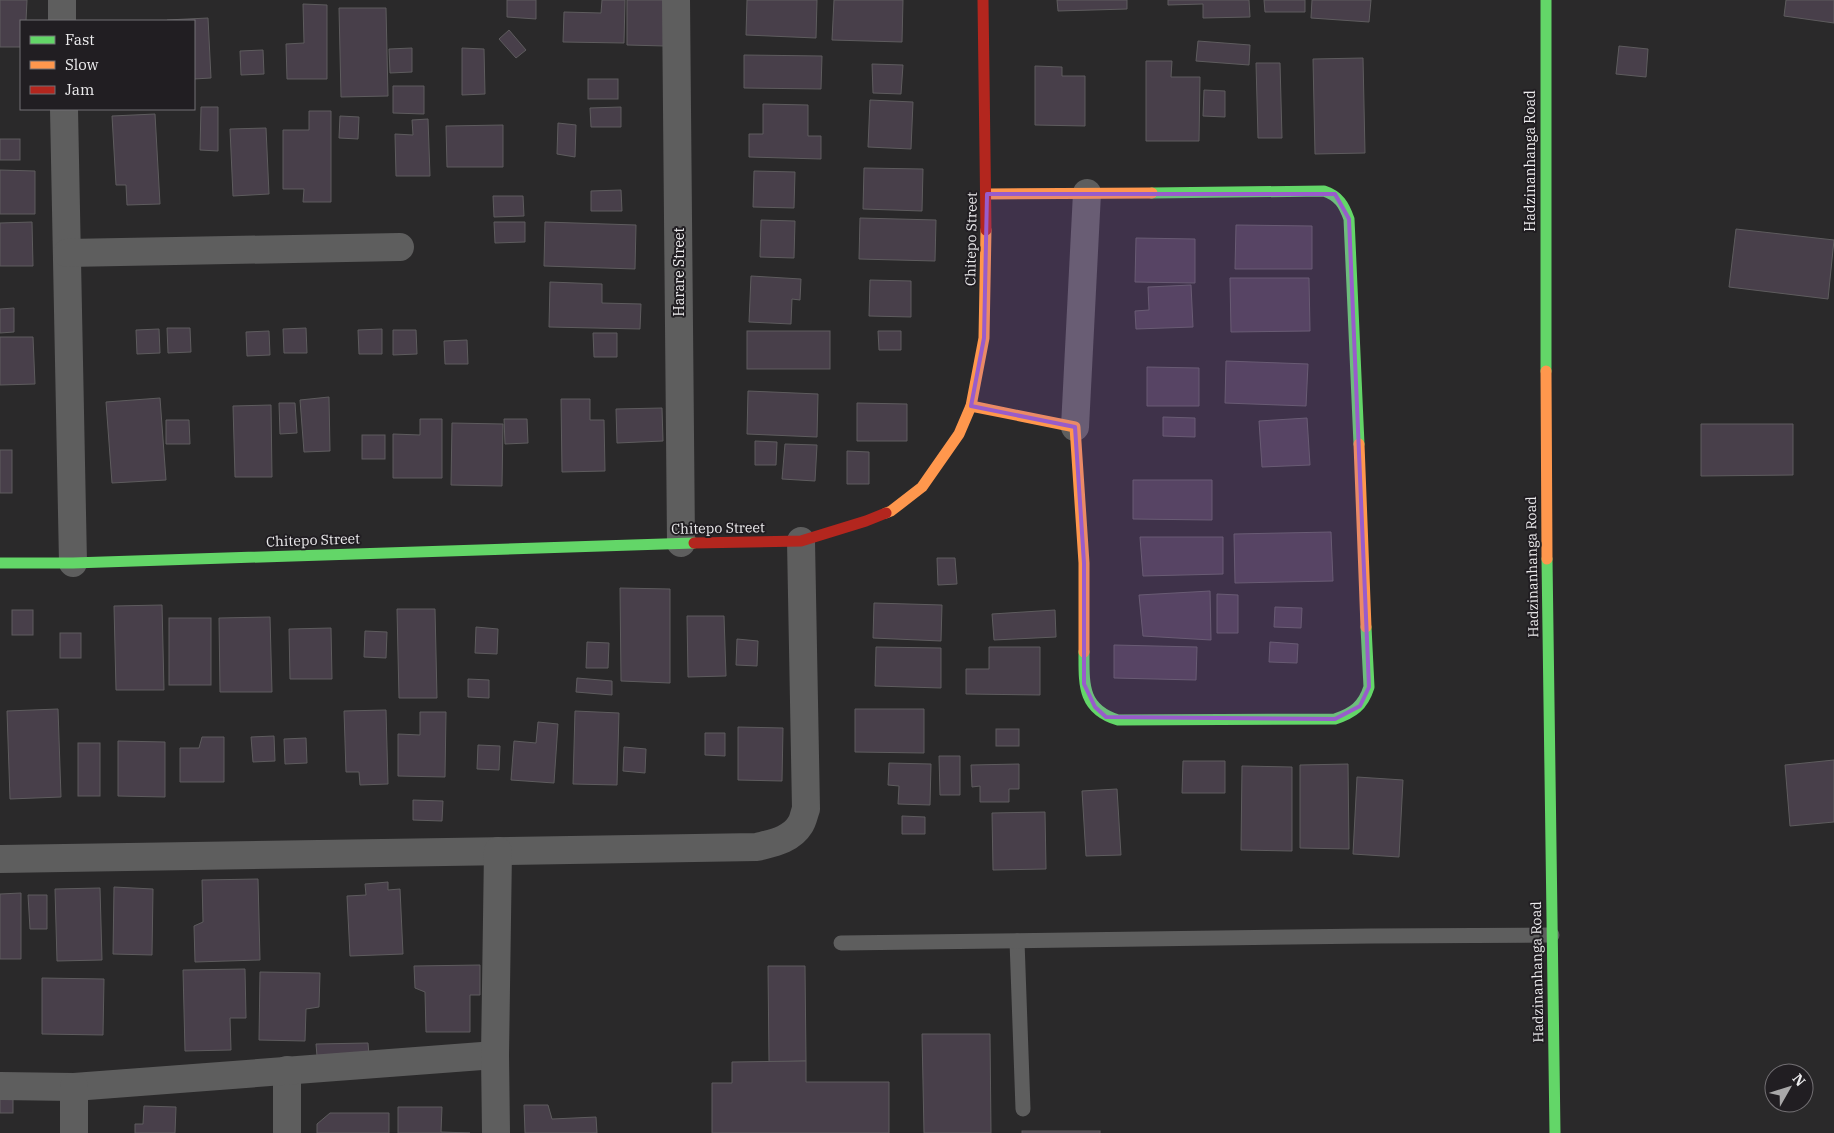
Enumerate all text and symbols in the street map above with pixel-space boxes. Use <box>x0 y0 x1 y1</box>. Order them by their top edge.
legend <box>20 20 195 110</box>
text: Fast <box>65 30 95 49</box>
text: Slow <box>65 55 99 74</box>
text: Jam <box>65 80 94 99</box>
street label: Hadzinanhanga Road <box>1521 90 1539 232</box>
street label: Chitepo Street <box>961 192 981 286</box>
street label: Harare Street <box>670 228 688 316</box>
street label: Hadzinanhanga Road <box>1522 496 1542 638</box>
street label: Chitepo Street <box>671 518 765 538</box>
street label: Chitepo Street <box>266 529 360 551</box>
street label: Hadzinanhanga Road <box>1527 901 1547 1043</box>
north arrow <box>1764 1063 1814 1113</box>
text: N <box>1789 1070 1810 1090</box>

